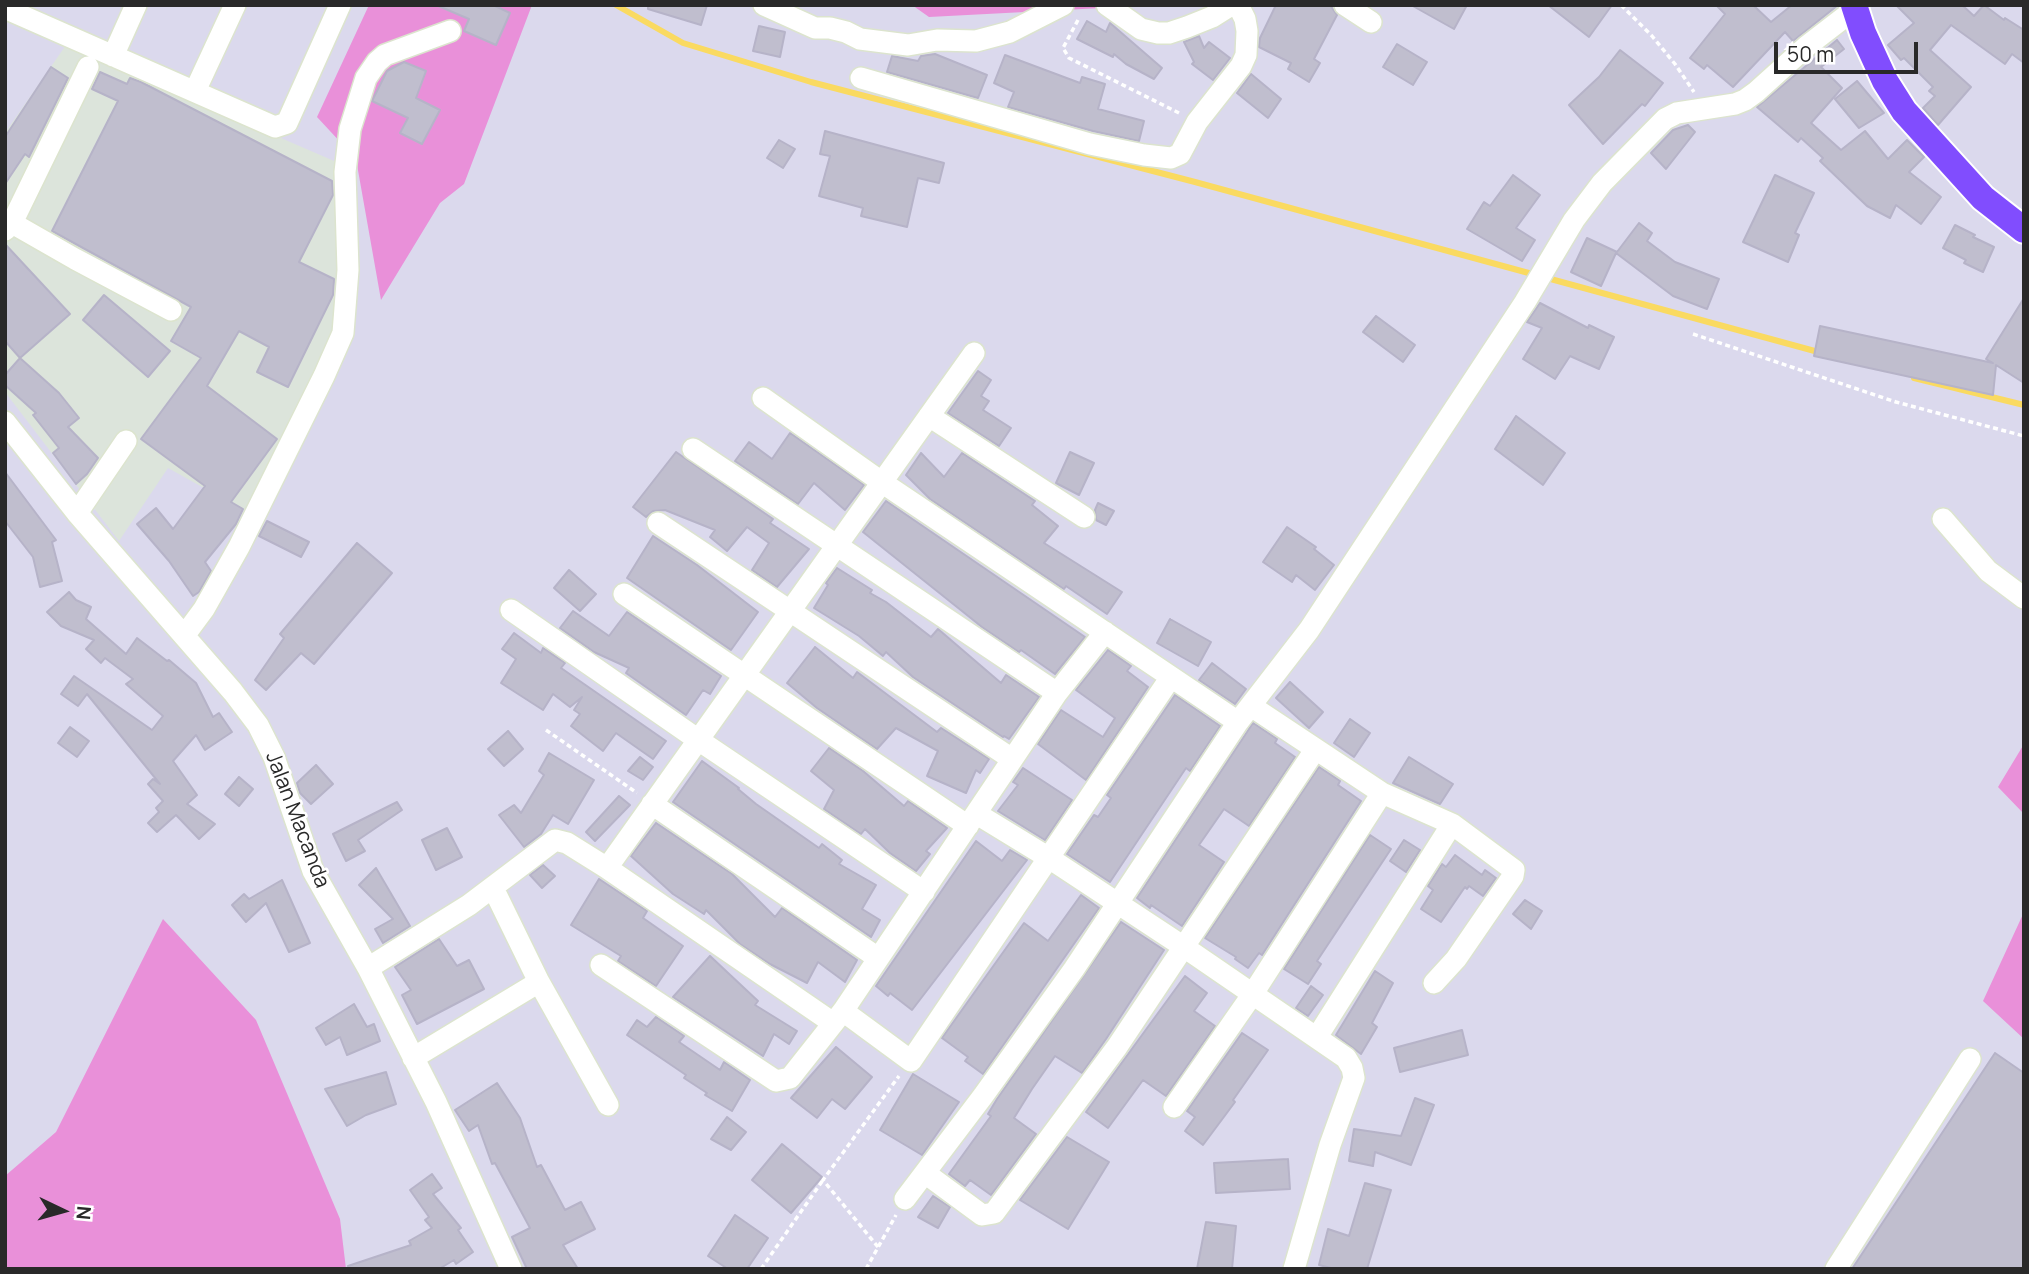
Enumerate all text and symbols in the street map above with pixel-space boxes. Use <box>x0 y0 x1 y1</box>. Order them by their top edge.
scale bar <box>1777 28 1920 72</box>
text: 50 m <box>1787 40 1834 68</box>
street label: Jalan Macanda <box>259 748 335 892</box>
north arrow <box>28 1176 98 1246</box>
text: N <box>70 1205 97 1221</box>

